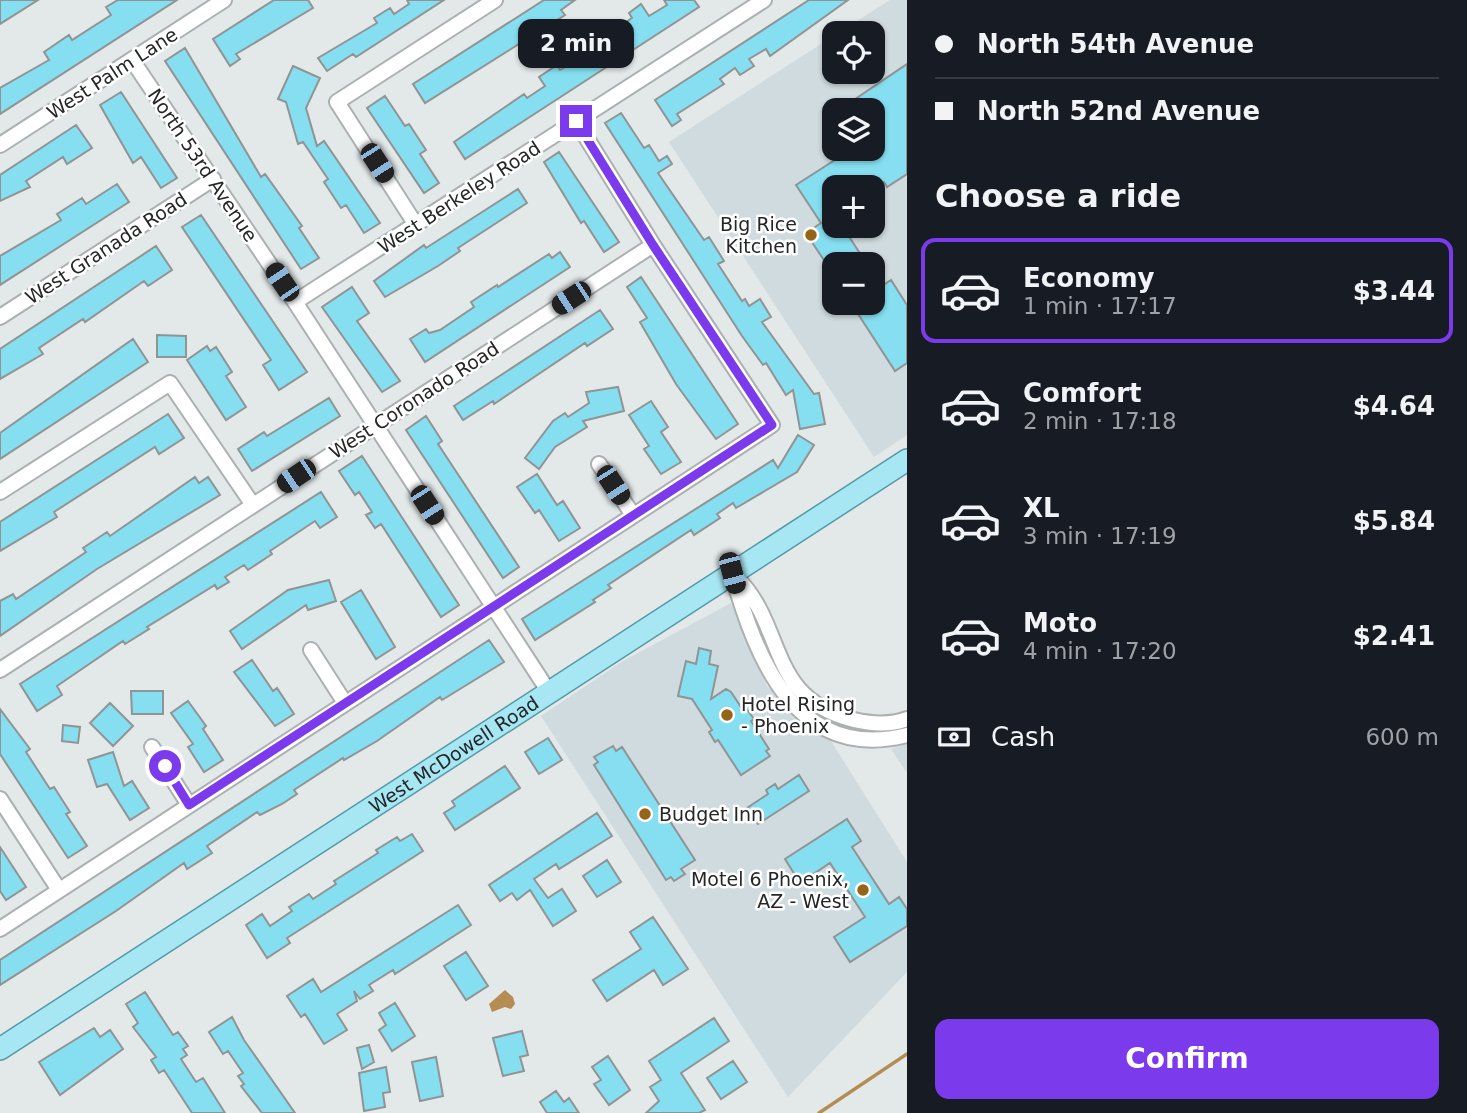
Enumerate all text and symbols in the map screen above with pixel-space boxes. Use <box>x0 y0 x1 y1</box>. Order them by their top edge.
callout: 2 min <box>518 19 634 68</box>
map controls <box>822 21 885 315</box>
button: locate <box>822 21 885 84</box>
street label: West Palm Lane <box>43 23 181 123</box>
text: North 54th Avenue <box>977 29 1254 59</box>
text: 2 min <box>540 30 612 56</box>
street label: North 53rd Avenue <box>144 84 262 246</box>
text: North 52nd Avenue <box>977 96 1260 126</box>
button: layers <box>822 98 885 161</box>
route end <box>560 105 592 137</box>
street label: West Berkeley Road <box>374 136 544 258</box>
car <box>357 140 398 186</box>
button: + <box>822 175 885 238</box>
text: Choose a ride <box>935 177 1181 215</box>
street label: West Granada Road <box>21 188 191 308</box>
place label: Big Rice Kitchen <box>720 213 797 257</box>
marker: Big Rice Kitchen <box>803 227 819 243</box>
button: − <box>822 252 885 315</box>
car <box>262 259 303 305</box>
icon: car <box>939 259 1002 322</box>
text: Economy <box>1023 263 1154 293</box>
text: $3.44 <box>1353 276 1435 306</box>
car <box>548 278 595 318</box>
text: 1 min · 17:17 <box>1023 293 1177 319</box>
street label: West Coronado Road <box>325 337 503 463</box>
icon: car <box>939 374 1002 437</box>
text: Comfort <box>1023 378 1141 408</box>
text: $4.64 <box>1353 391 1435 421</box>
text: 2 min · 17:18 <box>1023 408 1177 434</box>
car <box>273 456 320 496</box>
car <box>593 462 634 508</box>
car <box>407 482 448 528</box>
icon: car <box>939 489 1002 552</box>
text: XL <box>1023 493 1060 523</box>
text: $5.84 <box>1353 506 1435 536</box>
text: 3 min · 17:19 <box>1023 523 1177 549</box>
car <box>717 550 748 596</box>
icon: car <box>939 604 1002 667</box>
text: Moto <box>1023 608 1097 638</box>
text: $2.41 <box>1353 621 1435 651</box>
text: 4 min · 17:20 <box>1023 638 1177 664</box>
street label: West McDowell Road <box>365 691 543 817</box>
place label: Hotel Rising - Phoenix <box>741 693 855 737</box>
marker: Hotel Rising - Phoenix <box>719 707 735 723</box>
icon: cash <box>935 718 973 756</box>
text: Cash <box>991 722 1055 752</box>
text: 600 m <box>1365 724 1439 750</box>
route start <box>149 750 181 782</box>
place label: Budget Inn <box>659 803 763 825</box>
marker: Budget Inn <box>637 806 653 822</box>
place label: Motel 6 Phoenix, AZ - West <box>691 868 849 912</box>
marker: Motel 6 Phoenix, AZ - West <box>855 882 871 898</box>
button: Confirm <box>935 1019 1439 1099</box>

